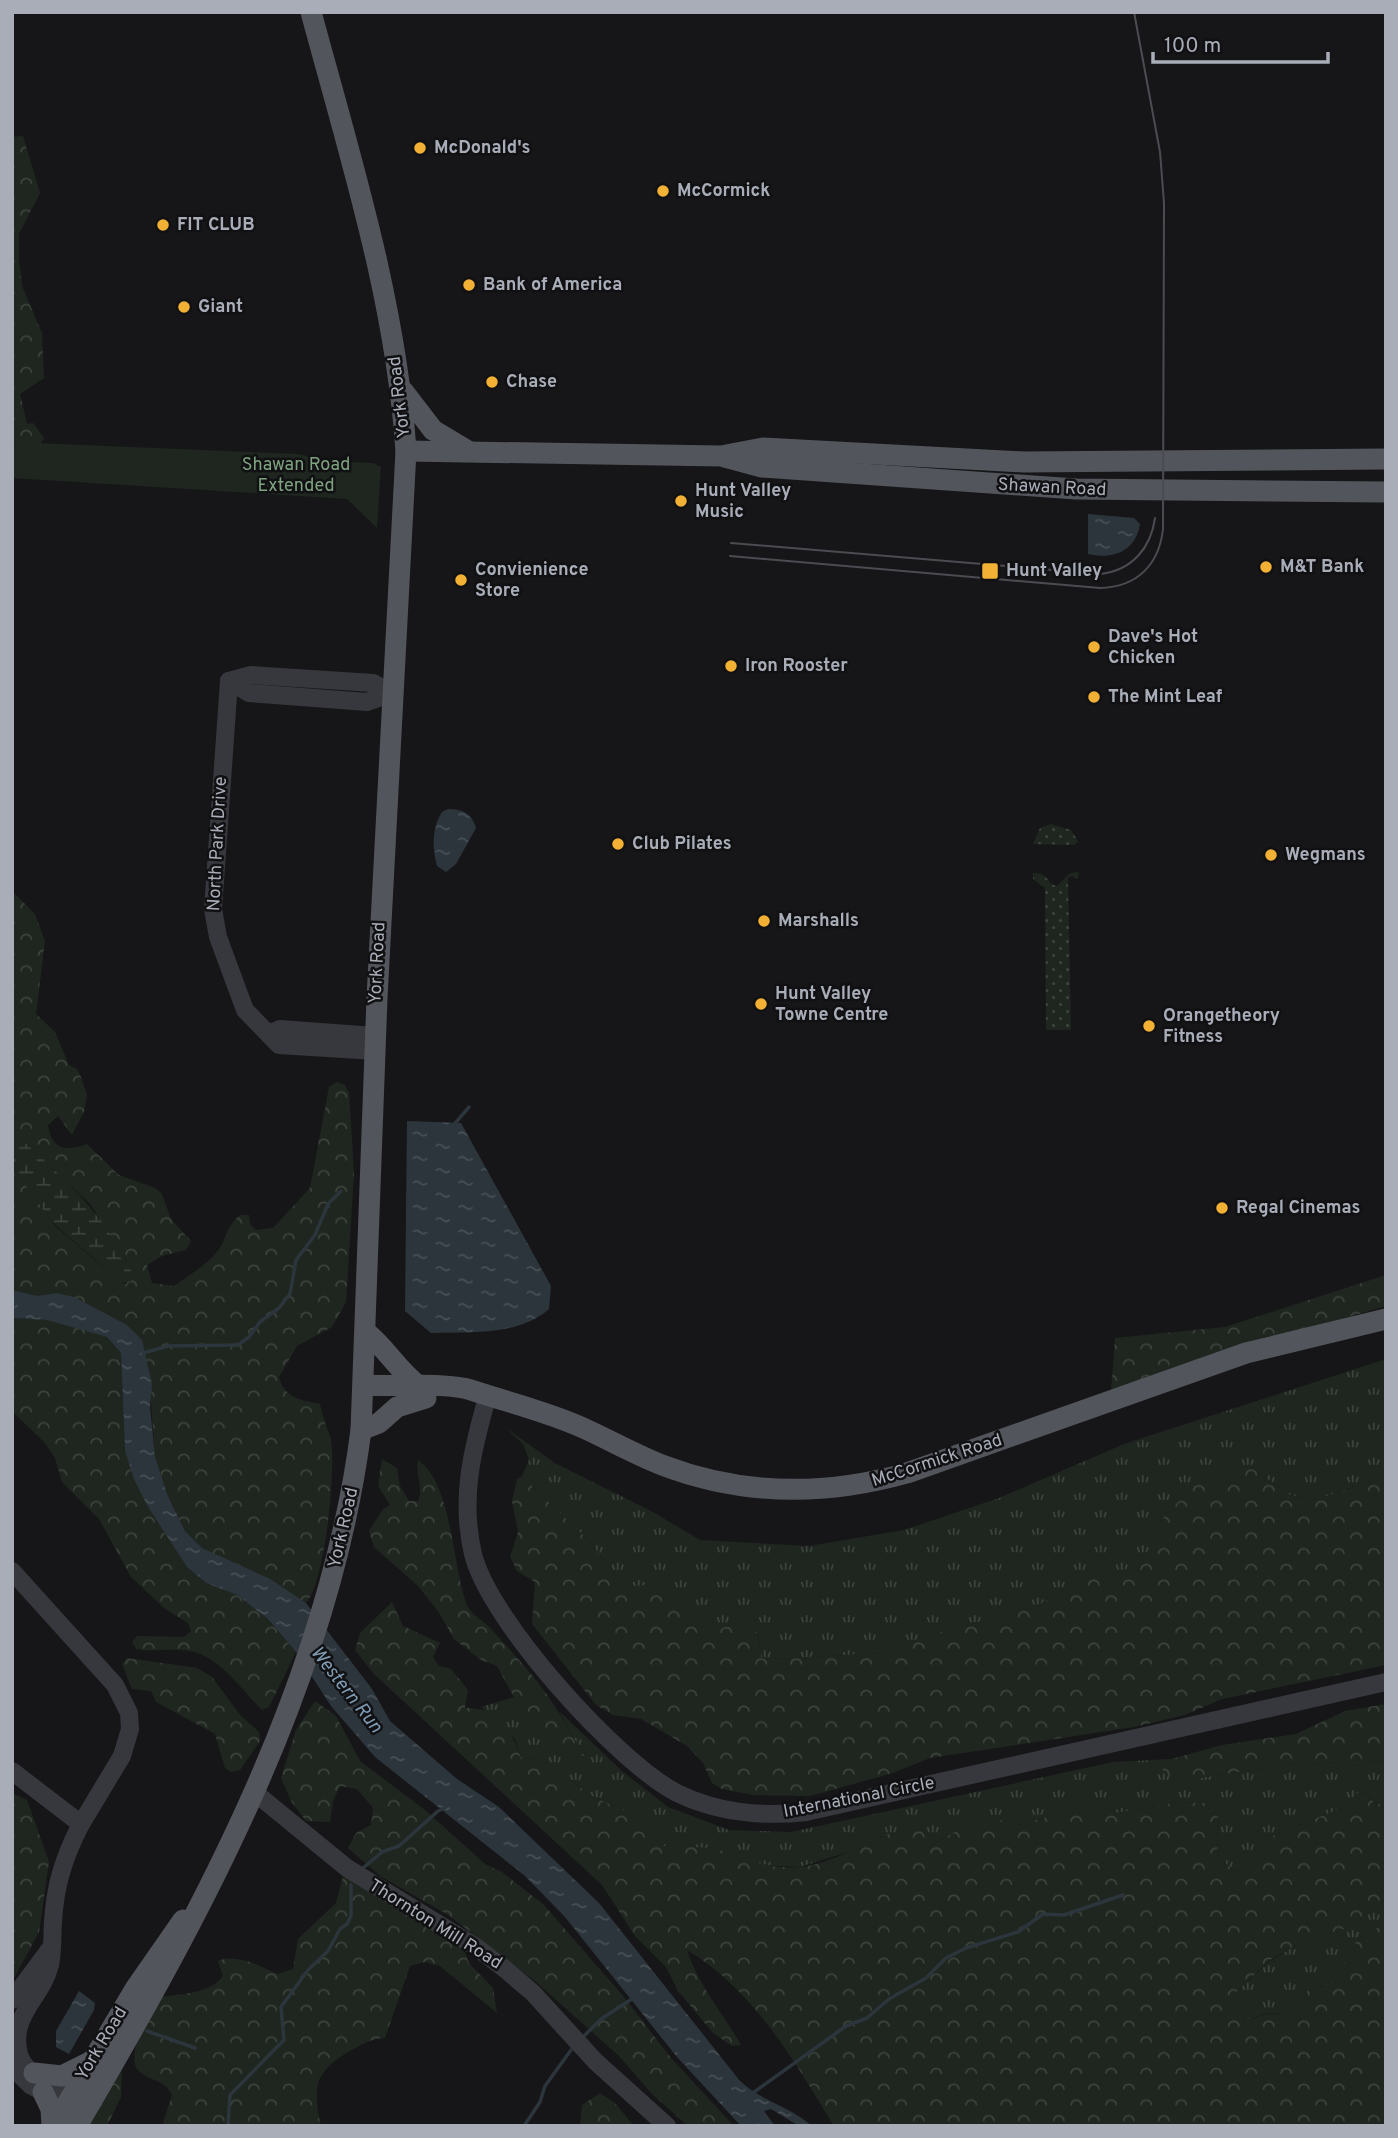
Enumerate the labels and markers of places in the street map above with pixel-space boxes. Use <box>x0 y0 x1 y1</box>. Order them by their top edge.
place label: McDonald's <box>434 137 530 160</box>
marker: McDonald's <box>412 140 428 156</box>
place label: McCormick <box>677 180 770 203</box>
marker: McCormick <box>655 183 671 199</box>
place label: FIT CLUB <box>177 214 255 237</box>
marker: FIT CLUB <box>155 217 171 233</box>
place label: Bank of America <box>483 274 622 297</box>
marker: Bank of America <box>461 277 477 293</box>
place label: Giant <box>198 296 243 319</box>
marker: Giant <box>176 299 192 315</box>
place label: Chase <box>506 371 557 394</box>
marker: Chase <box>484 374 500 390</box>
place label: Hunt Valley Music <box>695 480 791 524</box>
marker: Hunt Valley Music <box>673 493 689 509</box>
place label: M&T Bank <box>1280 556 1364 579</box>
place label: Convienience Store <box>475 559 589 603</box>
marker: M&T Bank <box>1258 559 1274 575</box>
place label: Hunt Valley <box>1006 560 1102 583</box>
marker: Hunt Valley <box>980 561 1000 581</box>
marker: Convienience Store <box>453 572 469 588</box>
place label: Dave's Hot Chicken <box>1108 626 1198 670</box>
marker: Dave's Hot Chicken <box>1086 639 1102 655</box>
place label: Iron Rooster <box>745 655 848 678</box>
marker: Iron Rooster <box>723 658 739 674</box>
place label: The Mint Leaf <box>1108 686 1223 709</box>
marker: The Mint Leaf <box>1086 689 1102 705</box>
place label: Club Pilates <box>632 833 732 856</box>
marker: Club Pilates <box>610 836 626 852</box>
place label: Wegmans <box>1285 844 1366 867</box>
marker: Wegmans <box>1263 847 1279 863</box>
place label: Marshalls <box>778 910 859 933</box>
marker: Marshalls <box>756 913 772 929</box>
place label: Hunt Valley Towne Centre <box>775 983 888 1027</box>
marker: Hunt Valley Towne Centre <box>753 996 769 1012</box>
place label: Orangetheory Fitness <box>1163 1005 1280 1049</box>
marker: Orangetheory Fitness <box>1141 1018 1157 1034</box>
place label: Regal Cinemas <box>1236 1197 1360 1220</box>
marker: Regal Cinemas <box>1214 1200 1230 1216</box>

